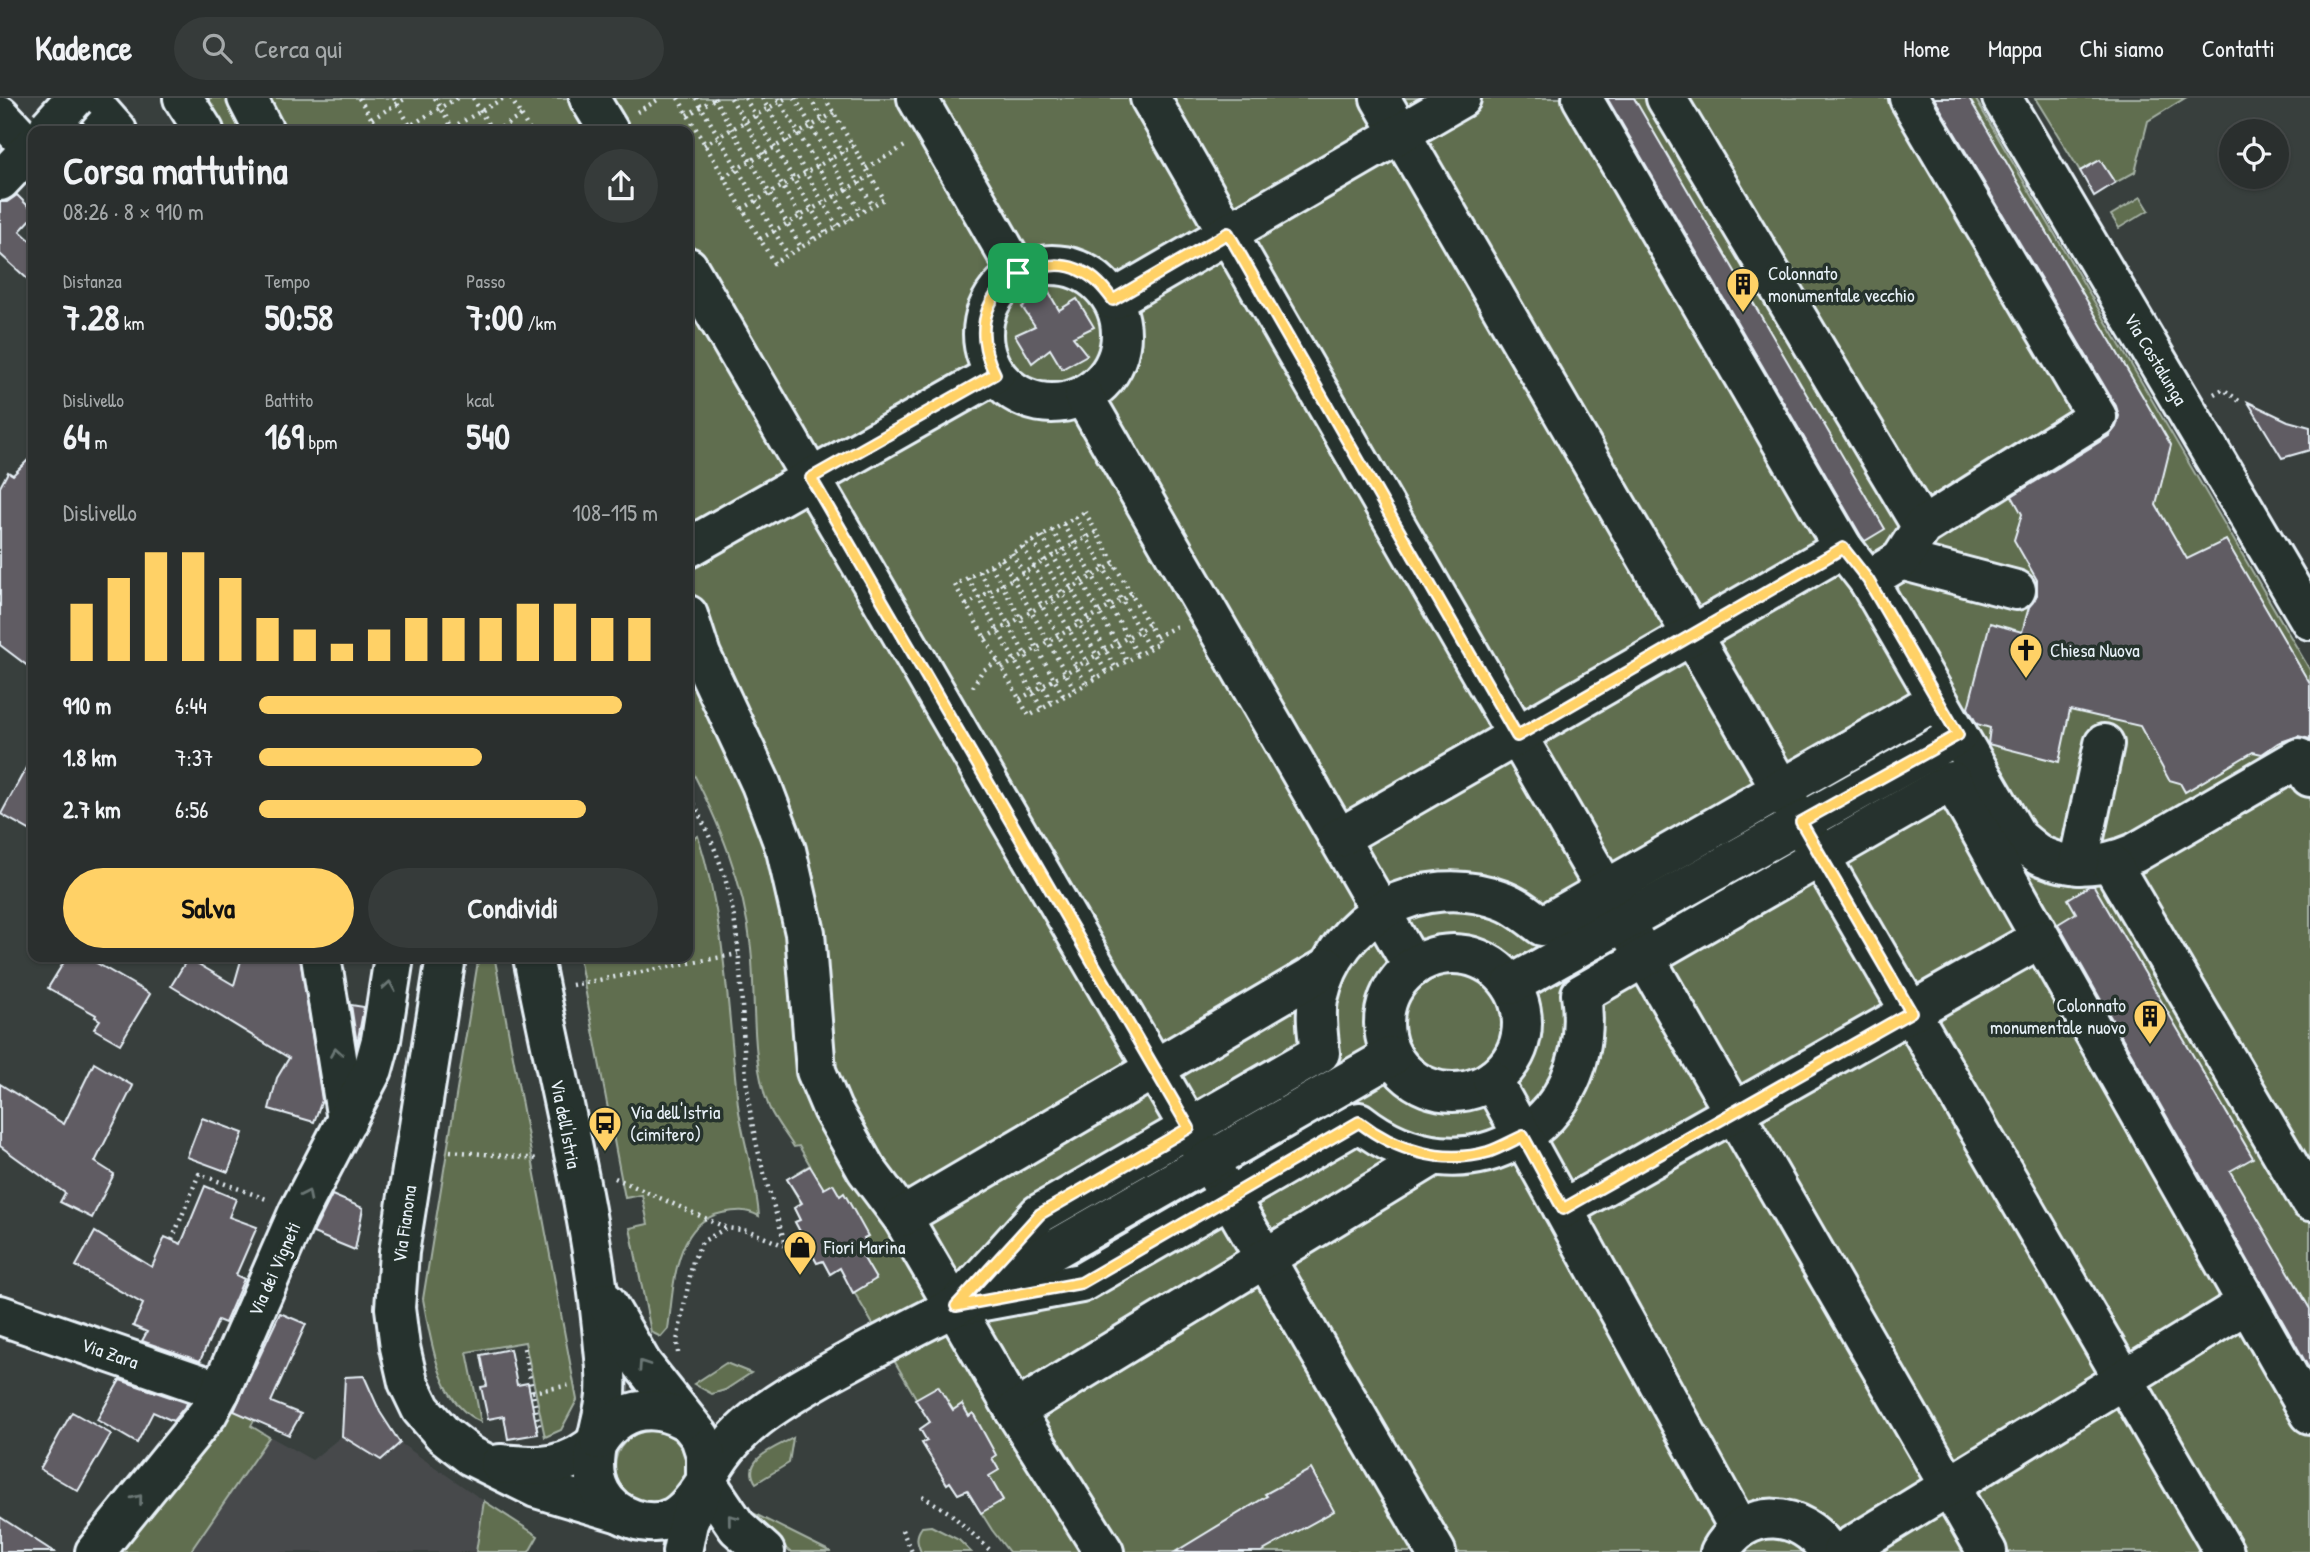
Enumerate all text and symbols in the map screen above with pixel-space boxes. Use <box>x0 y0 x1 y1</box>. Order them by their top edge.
search box <box>174 17 664 80</box>
text: Kadence <box>35 26 132 70</box>
icon: search <box>198 29 236 67</box>
text: Cerca qui <box>254 31 343 66</box>
text: Home <box>1903 32 1950 64</box>
text: Mappa <box>1988 32 2042 64</box>
text: Chi siamo <box>2080 32 2164 64</box>
text: Contatti <box>2202 32 2275 64</box>
map controls <box>2219 119 2289 189</box>
button: locate <box>2219 119 2289 189</box>
text: Corsa mattutina <box>63 144 288 196</box>
button: share <box>584 149 658 223</box>
text: 08:26 · 8 × 910 m <box>63 196 204 227</box>
pin <box>988 243 1048 303</box>
icon: arrive <box>999 254 1037 292</box>
place label: Colonnato monumentale vecchio <box>1768 260 1915 308</box>
building icon: Colonnato monumentale vecchio <box>1724 265 1762 314</box>
text: Distanza <box>63 268 122 294</box>
text: Tempo <box>265 268 310 294</box>
text: Passo <box>466 268 505 294</box>
text: 7.28 <box>63 294 119 341</box>
text: 50:58 <box>265 294 333 341</box>
text: 7:00 <box>466 294 523 341</box>
street label: Via Costalunga <box>2118 308 2194 410</box>
text: km <box>119 310 145 336</box>
text: /km <box>523 310 556 336</box>
text: Dislivello <box>63 387 124 413</box>
text: Battito <box>265 387 313 413</box>
text: kcal <box>466 387 494 413</box>
text: 64 <box>63 413 90 460</box>
text: 169 <box>265 413 304 460</box>
text: 540 <box>466 413 510 460</box>
text: m <box>90 429 107 455</box>
text: bpm <box>304 429 337 455</box>
text: Dislivello <box>63 497 137 528</box>
text: 108–115 m <box>572 497 658 528</box>
church icon: Chiesa Nuova <box>2007 631 2045 680</box>
place label: Chiesa Nuova <box>2050 637 2140 663</box>
text: 910 m <box>63 690 111 721</box>
text: 6:44 <box>175 690 207 721</box>
text: 1.8 km <box>63 742 117 773</box>
text: 7:37 <box>175 742 213 773</box>
text: 2.7 km <box>63 794 121 825</box>
text: 6:56 <box>175 794 208 825</box>
button: Salva <box>63 868 354 948</box>
button: Condividi <box>368 868 658 948</box>
one-way arrow <box>381 980 396 991</box>
place label: Colonnato monumentale nuovo <box>1990 992 2126 1040</box>
building icon: Colonnato monumentale nuovo <box>2131 997 2169 1046</box>
one-way arrow <box>329 1046 344 1058</box>
street label: Via dell'Istria <box>545 1077 587 1171</box>
place label: Via dell'Istria (cimitero) <box>630 1099 721 1147</box>
bus stop icon: Via dell'Istria (cimitero) <box>586 1104 624 1153</box>
street label: Via Fianona <box>386 1183 422 1264</box>
one-way arrow <box>299 1190 313 1202</box>
street label: Via dei Vigneti <box>242 1218 306 1320</box>
shop icon: Fiori Marina <box>781 1228 819 1277</box>
place label: Fiori Marina <box>823 1234 906 1260</box>
street label: Via Zara <box>78 1331 142 1375</box>
one-way arrow <box>639 1360 652 1373</box>
one-way arrow <box>130 1494 143 1506</box>
one-way arrow <box>728 1515 740 1528</box>

